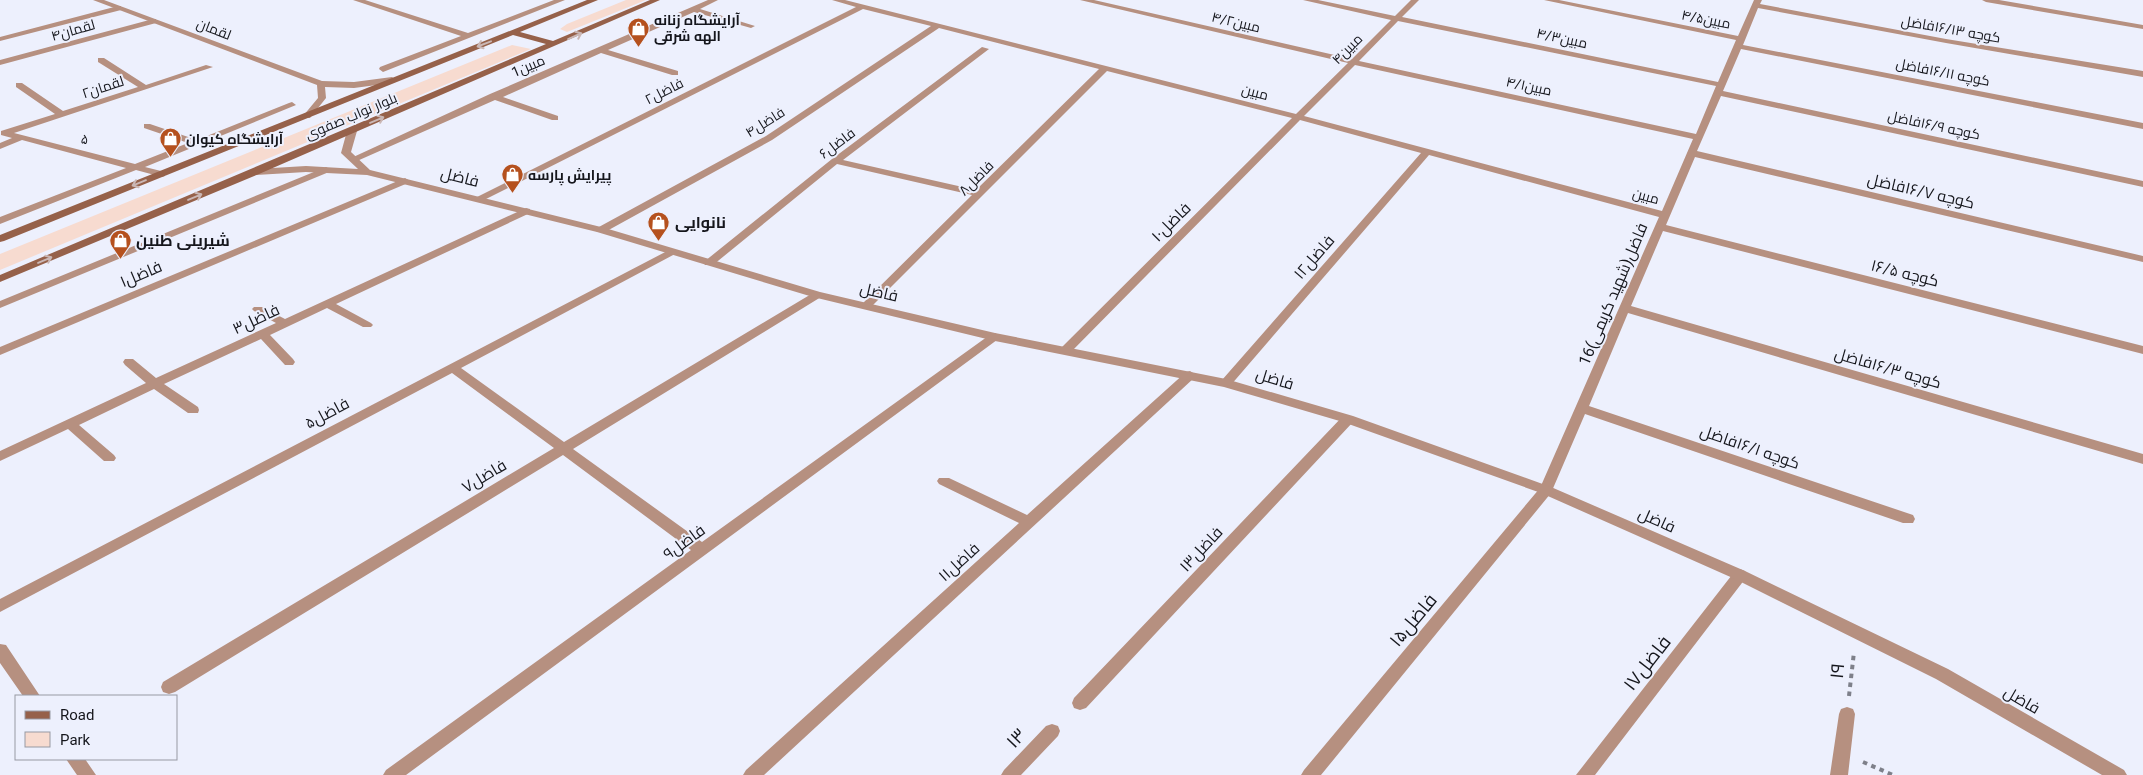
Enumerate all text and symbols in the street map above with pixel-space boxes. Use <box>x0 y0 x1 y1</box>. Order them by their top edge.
street label: ۴/۵مبین <box>1680 6 1732 32</box>
street label: ۴/۲مبین <box>1210 9 1262 35</box>
place label: آرایشگاه زنانه الهه شرقی <box>654 12 741 45</box>
street label: کوچه ۱۶/۱۳فاضل <box>1900 12 2002 48</box>
street label: لقمان <box>194 15 234 43</box>
street label: لقمان۴ <box>49 16 97 44</box>
shop icon: آرایشگاه زنانه الهه شرقی <box>626 16 650 47</box>
street label: ۴/۳مبین <box>1535 25 1589 51</box>
one-way arrow <box>567 30 582 40</box>
street label: ۴مبین <box>1329 31 1365 67</box>
one-way arrow <box>477 40 492 49</box>
street label: 1مبین <box>509 52 547 80</box>
street label: کوچه ۱۶/۱۱فاضل <box>1894 55 1991 91</box>
street label: ۲لقمان <box>80 73 126 101</box>
street label: ۴/۱مبین <box>1505 73 1553 99</box>
street label: ۲فاضل <box>642 74 686 108</box>
street label: مبین <box>1240 81 1270 103</box>
street label: بلوار نواب صفوی <box>303 89 399 143</box>
street label: ۴فاضل <box>742 104 788 140</box>
street label: کوچه ۱۶/۹فاضل <box>1886 107 1982 145</box>
one-way arrow <box>369 115 384 125</box>
street label: ۶فاضل <box>816 124 858 162</box>
shop icon: آرایشگاه کیوان <box>158 127 182 158</box>
street label: ۵ <box>79 130 91 148</box>
place label: آرایشگاه کیوان <box>186 131 284 148</box>
street label: ۸فاضل <box>955 157 997 199</box>
street label: فاضل <box>439 163 481 192</box>
shop icon: پیرایش پارسه <box>500 163 524 194</box>
place label: پیرایش پارسه <box>528 167 611 186</box>
street label: کوچه ۱۶/۷فاضل <box>1865 169 1976 214</box>
one-way arrow <box>132 179 147 189</box>
street label: مبین <box>1631 185 1661 207</box>
one-way arrow <box>187 192 202 202</box>
street label: ۱۰فاضل <box>1147 198 1195 246</box>
shop icon: نانوایی <box>647 210 671 241</box>
place label: نانوایی <box>675 213 726 232</box>
street label: 16فاضل(شهید کریمی) <box>1574 220 1653 368</box>
shop icon: شیرینی طنین <box>108 228 132 259</box>
place label: شیرینی طنین <box>136 231 230 250</box>
street label: ۱۲فاضل <box>1290 231 1339 284</box>
one-way arrow <box>37 254 52 264</box>
street label: کوچه ۱۶/۵ <box>1869 255 1941 293</box>
street label: ۱فاضل <box>117 257 165 292</box>
street label: فاضل <box>858 278 900 307</box>
street label: ۳فاضل <box>230 300 283 339</box>
street label: کوچه ۱۶/۳فاضل <box>1832 344 1944 394</box>
street label: فاضل <box>1253 364 1296 395</box>
street label: ۵فاضل <box>302 393 353 433</box>
street label: کوچه ۱۶/۱فاضل <box>1697 421 1802 475</box>
street label: ۷فاضل <box>458 455 510 498</box>
street label: فاضل <box>1635 503 1679 537</box>
street label: ۹فاضل <box>659 520 709 564</box>
street label: ۱۳فاضل <box>1175 523 1227 576</box>
street label: ۱۱فاضل <box>935 539 984 586</box>
street label: ۱۵فاضل <box>1384 589 1442 651</box>
street label: ۱۷فاضل <box>1618 631 1676 695</box>
street label: ۱۹ <box>1825 662 1849 680</box>
street label: فاضل <box>2000 682 2044 719</box>
legend <box>15 695 178 760</box>
text: Road <box>60 706 94 724</box>
street label: ۱۳ <box>1001 723 1031 753</box>
text: Park <box>60 731 91 749</box>

